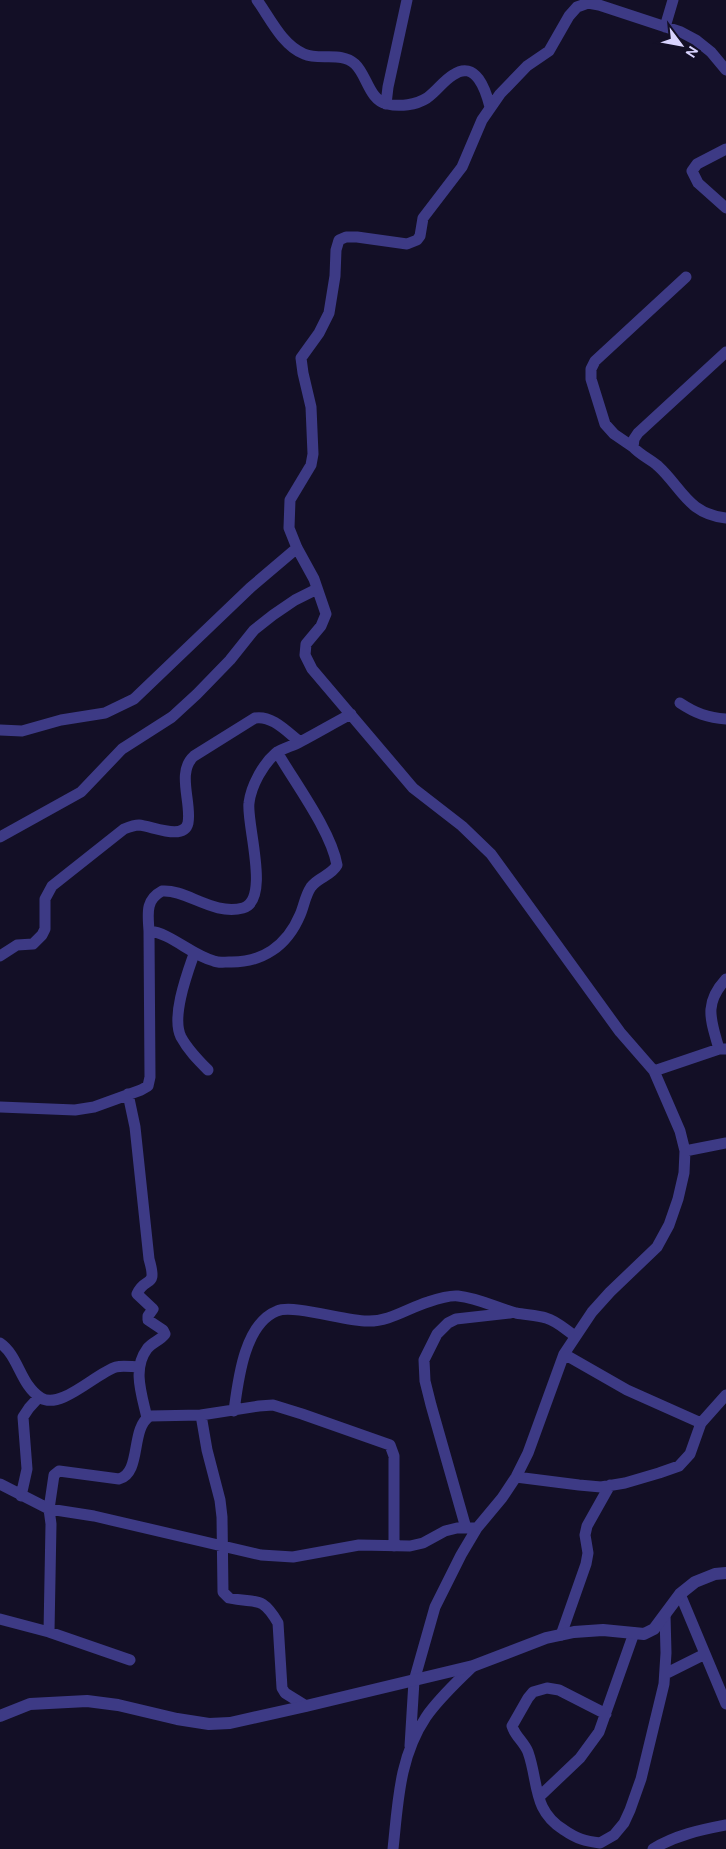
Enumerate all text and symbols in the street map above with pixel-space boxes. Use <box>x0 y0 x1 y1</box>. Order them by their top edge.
north arrow <box>656 20 706 70</box>
text: N <box>682 43 702 61</box>

